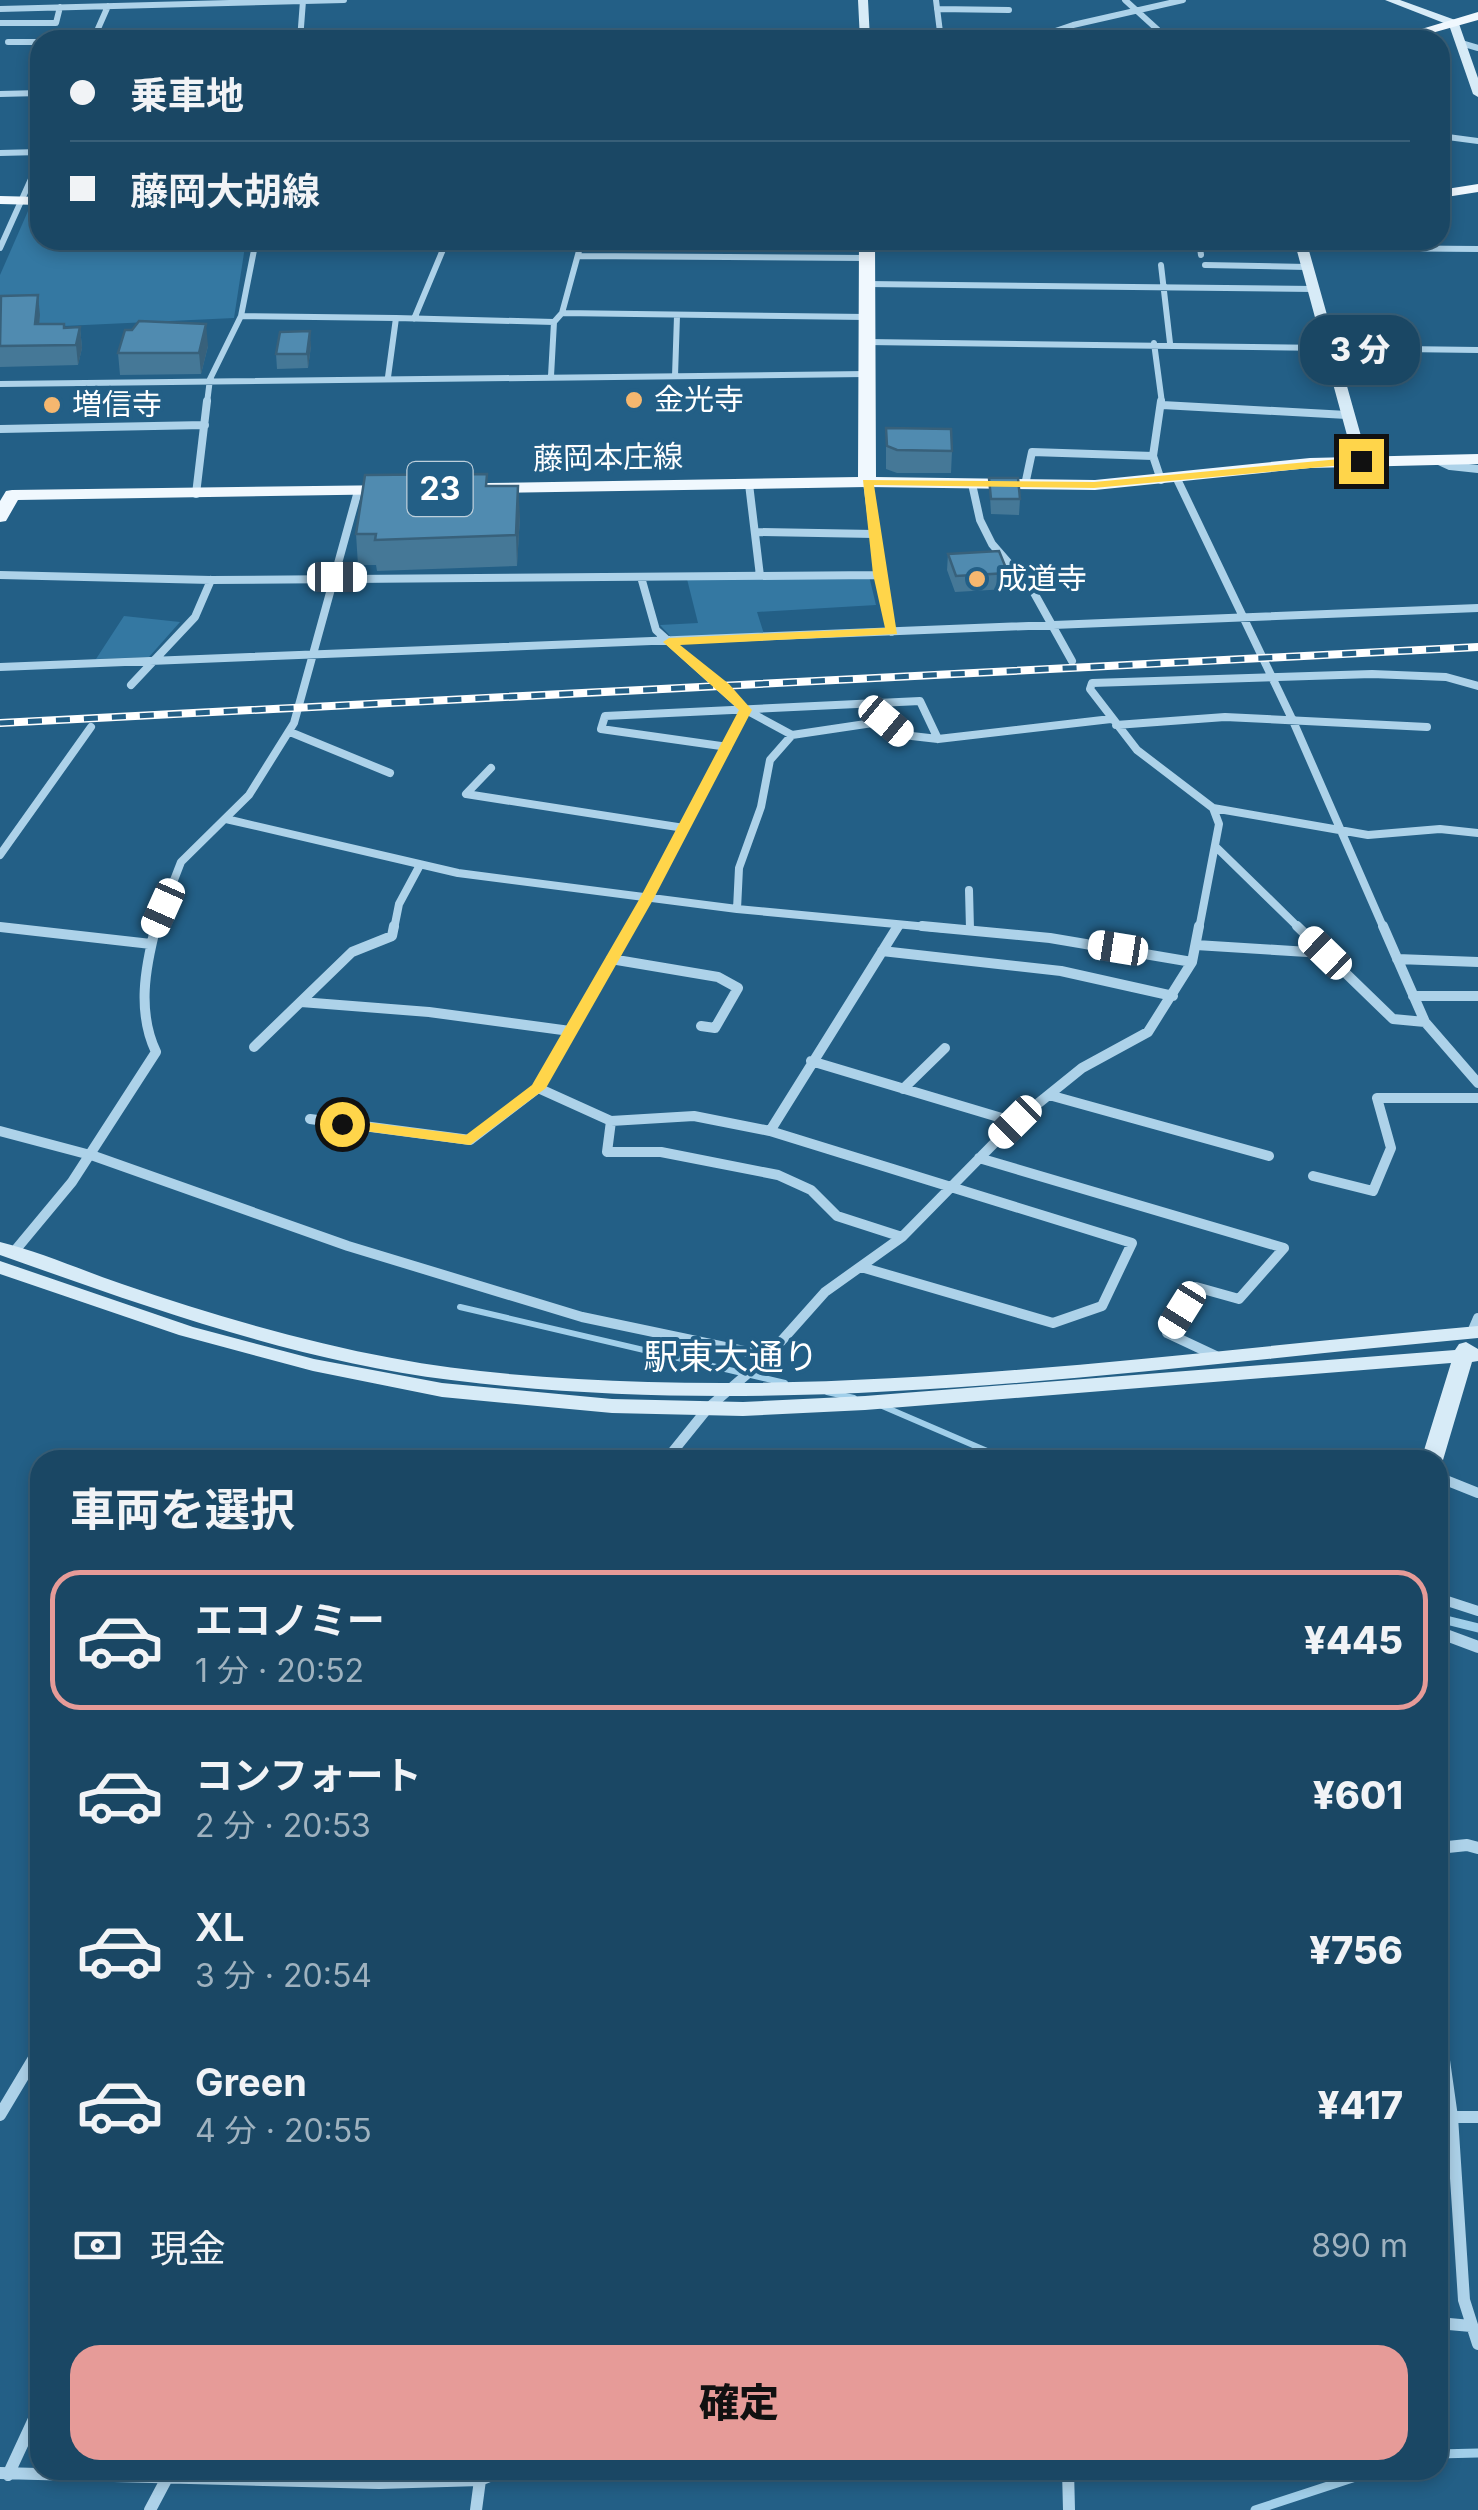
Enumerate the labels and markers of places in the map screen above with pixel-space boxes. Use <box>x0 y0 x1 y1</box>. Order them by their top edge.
place label: 金光寺 <box>654 381 744 417</box>
place label: 増信寺 <box>72 386 162 422</box>
marker: 金光寺 <box>623 389 645 411</box>
marker: 増信寺 <box>41 394 63 416</box>
place label: 成道寺 <box>997 560 1087 596</box>
marker: 成道寺 <box>966 568 988 590</box>

